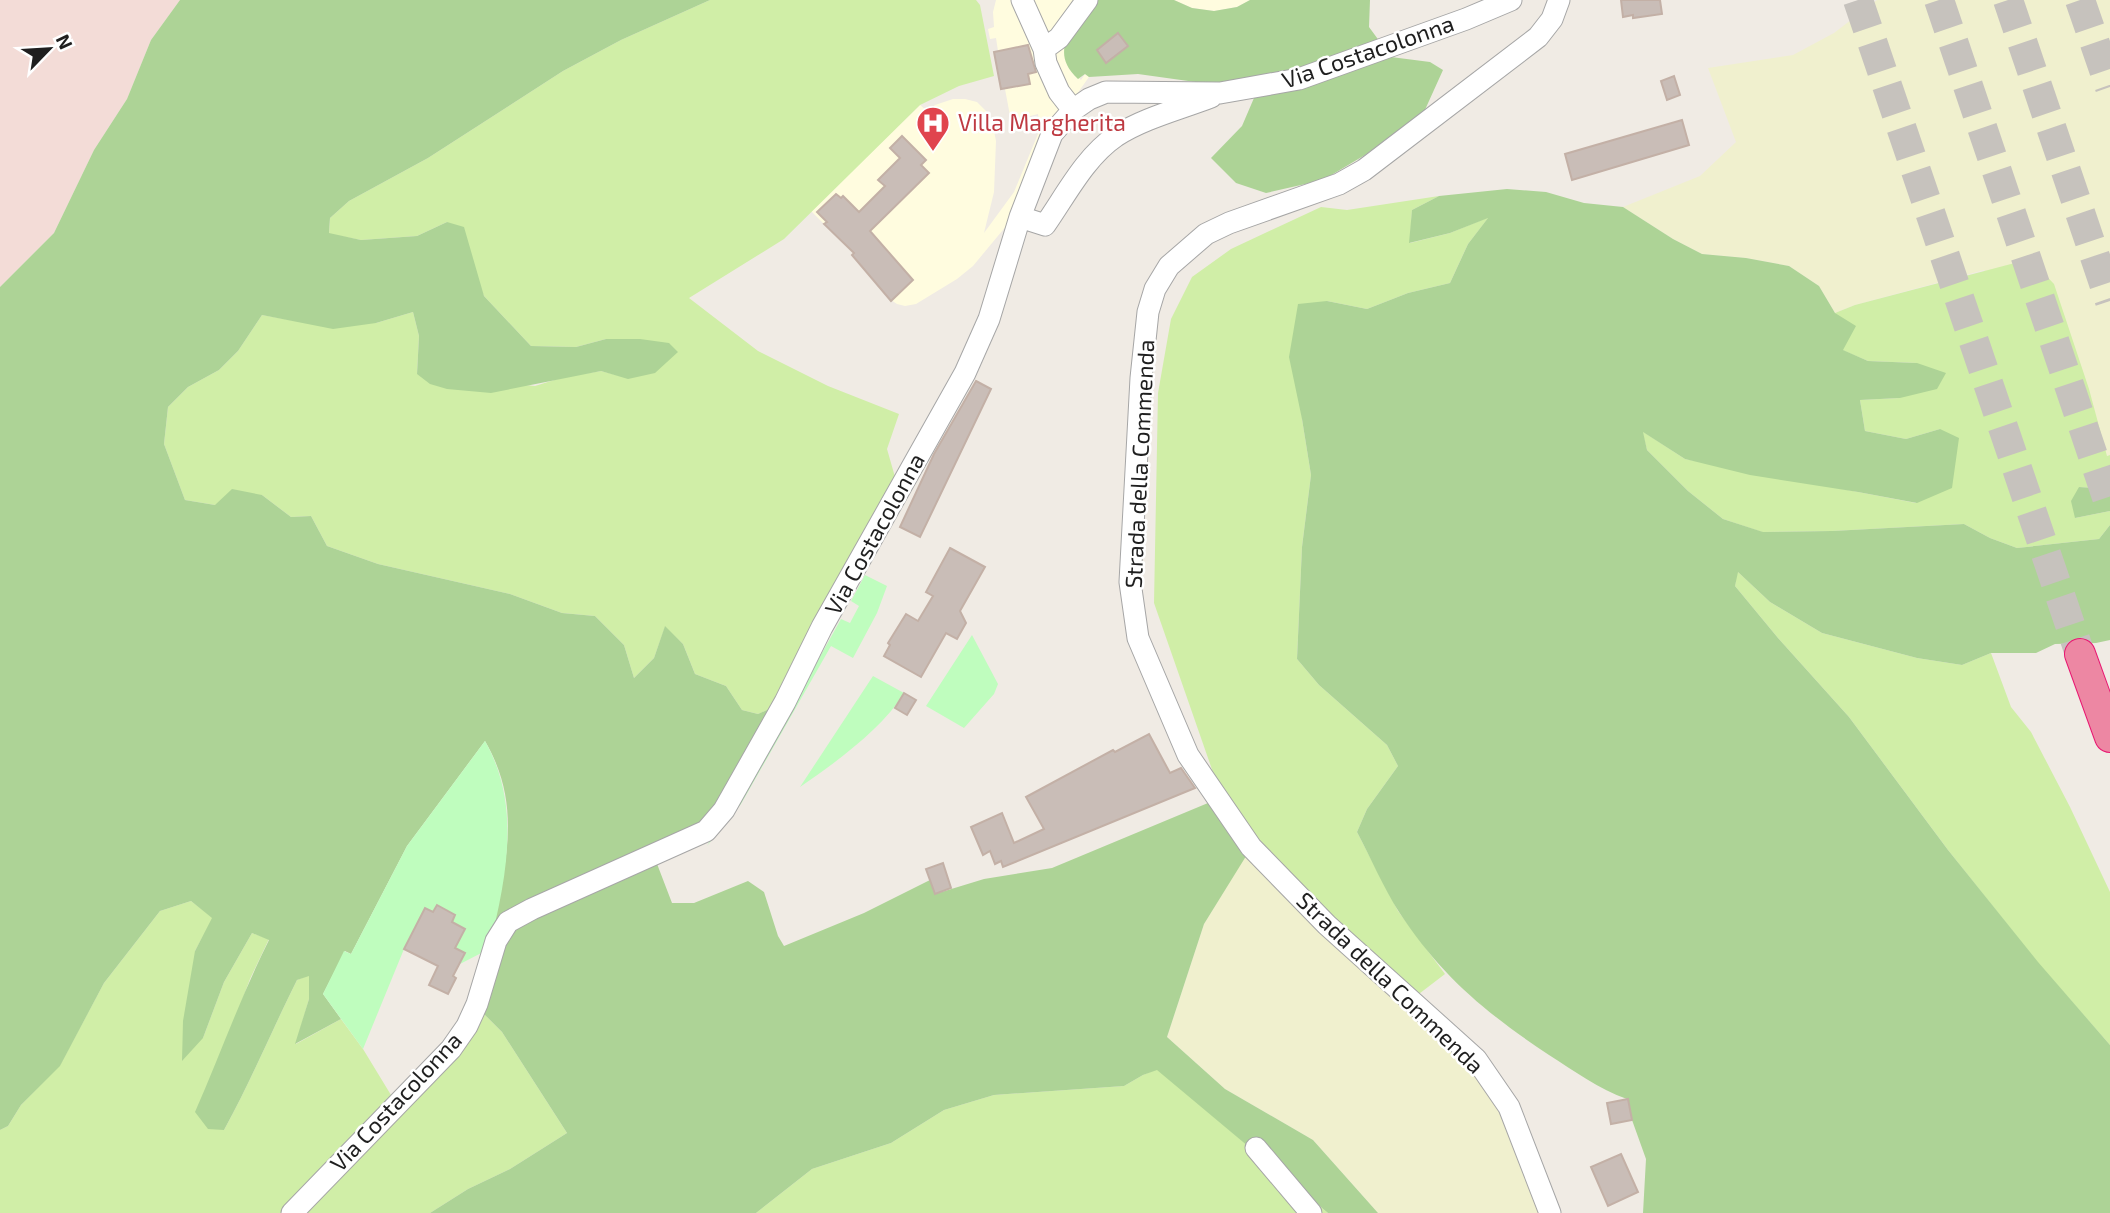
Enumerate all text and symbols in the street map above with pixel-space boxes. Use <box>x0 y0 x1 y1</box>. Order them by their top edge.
street label: Via Costacolonna <box>1278 9 1457 94</box>
north arrow <box>14 14 84 84</box>
text: N <box>52 31 78 53</box>
hospital icon: Villa Margherita <box>914 104 952 153</box>
place label: Villa Margherita <box>958 108 1126 136</box>
street label: Strada della Commenda <box>1118 339 1160 589</box>
street label: Via Costacolonna <box>818 448 930 619</box>
street label: Strada della Commenda <box>1291 886 1490 1079</box>
street label: Via Costacolonna <box>324 1026 467 1177</box>

